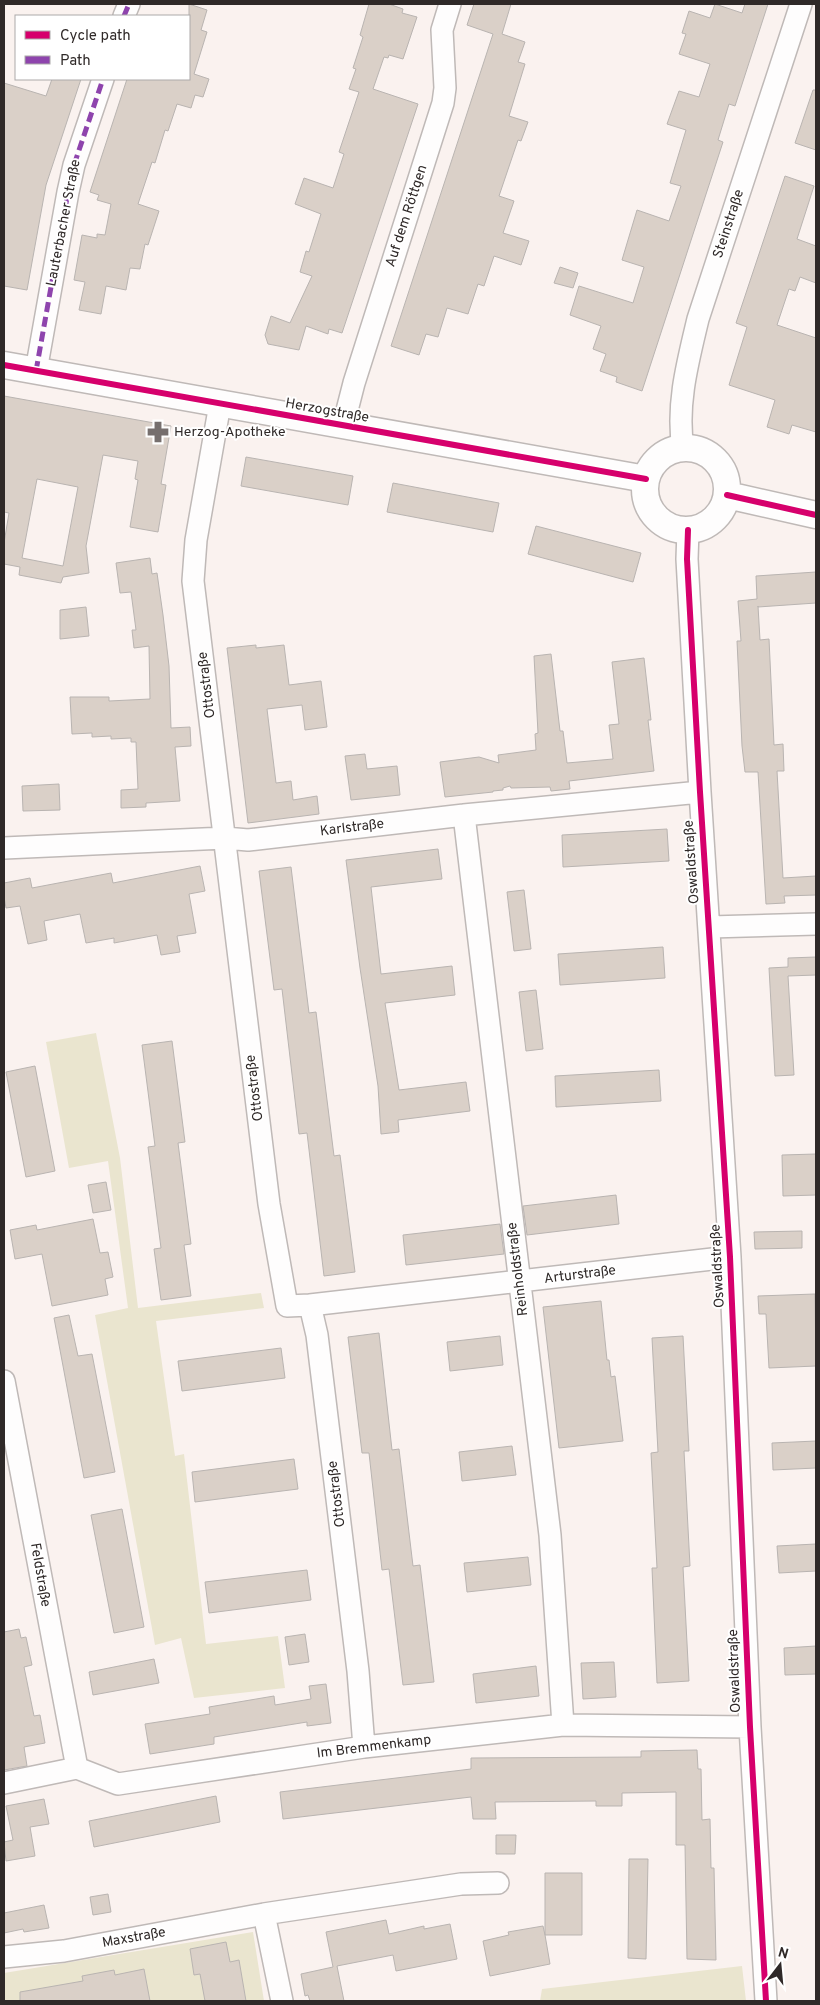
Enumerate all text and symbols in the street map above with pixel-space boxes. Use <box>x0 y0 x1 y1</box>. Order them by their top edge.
legend <box>15 15 190 80</box>
text: Cycle path <box>60 27 131 46</box>
text: Path <box>60 52 91 71</box>
street label: Lauterbacher Straße <box>43 158 85 288</box>
street label: Auf dem Röttgen <box>382 163 432 269</box>
street label: Steinstraße <box>710 187 748 261</box>
street label: Herzogstraße <box>284 395 370 427</box>
pharmacy icon: Herzog-Apotheke <box>145 419 171 445</box>
place label: Herzog-Apotheke <box>174 424 286 441</box>
street label: Ottostraße <box>194 651 220 719</box>
street label: Karlstraße <box>319 816 385 840</box>
street label: Oswaldstraße <box>681 820 703 904</box>
street label: Ottostraße <box>242 1054 268 1122</box>
street label: Reinholdstraße <box>504 1221 532 1317</box>
street label: Oswaldstraße <box>707 1224 729 1308</box>
street label: Arturstraße <box>543 1262 617 1288</box>
street label: Ottostraße <box>324 1460 350 1528</box>
street label: Feldstraße <box>26 1542 54 1608</box>
street label: Oswaldstraße <box>725 1629 745 1713</box>
street label: Im Bremmenkamp <box>316 1732 432 1762</box>
street label: Maxstraße <box>101 1924 167 1952</box>
north arrow <box>755 1940 805 1990</box>
text: N <box>776 1944 790 1964</box>

